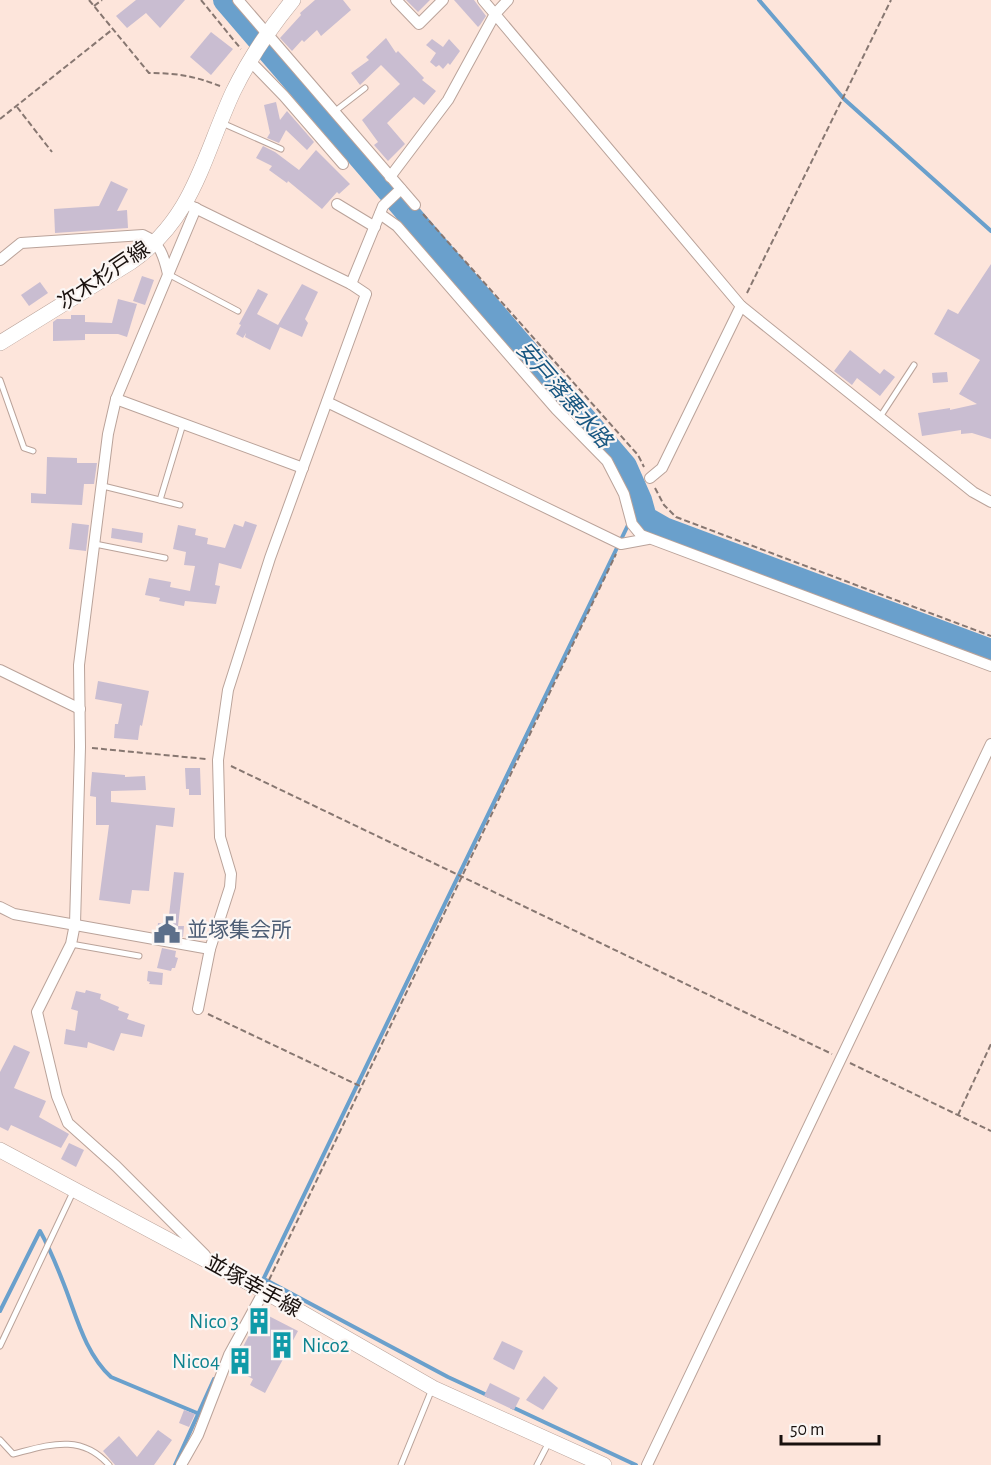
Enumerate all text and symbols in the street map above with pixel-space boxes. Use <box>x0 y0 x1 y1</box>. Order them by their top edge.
street label: 次木杉戸線 <box>54 237 153 314</box>
water label: 安戸落悪水路 <box>512 337 618 454</box>
public building icon: 並塚集会所 <box>152 915 182 945</box>
place label: 並塚集会所 <box>187 919 292 941</box>
street label: 並塚幸手線 <box>202 1250 304 1321</box>
building icon: Nico 3 <box>244 1306 274 1336</box>
place label: Nico 3 <box>189 1311 239 1332</box>
building icon: Nico2 <box>267 1330 297 1360</box>
place label: Nico2 <box>302 1335 349 1356</box>
building icon: Nico4 <box>225 1346 255 1376</box>
place label: Nico4 <box>172 1351 220 1372</box>
scale bar <box>781 1408 878 1446</box>
text: 50 m <box>790 1421 824 1439</box>

